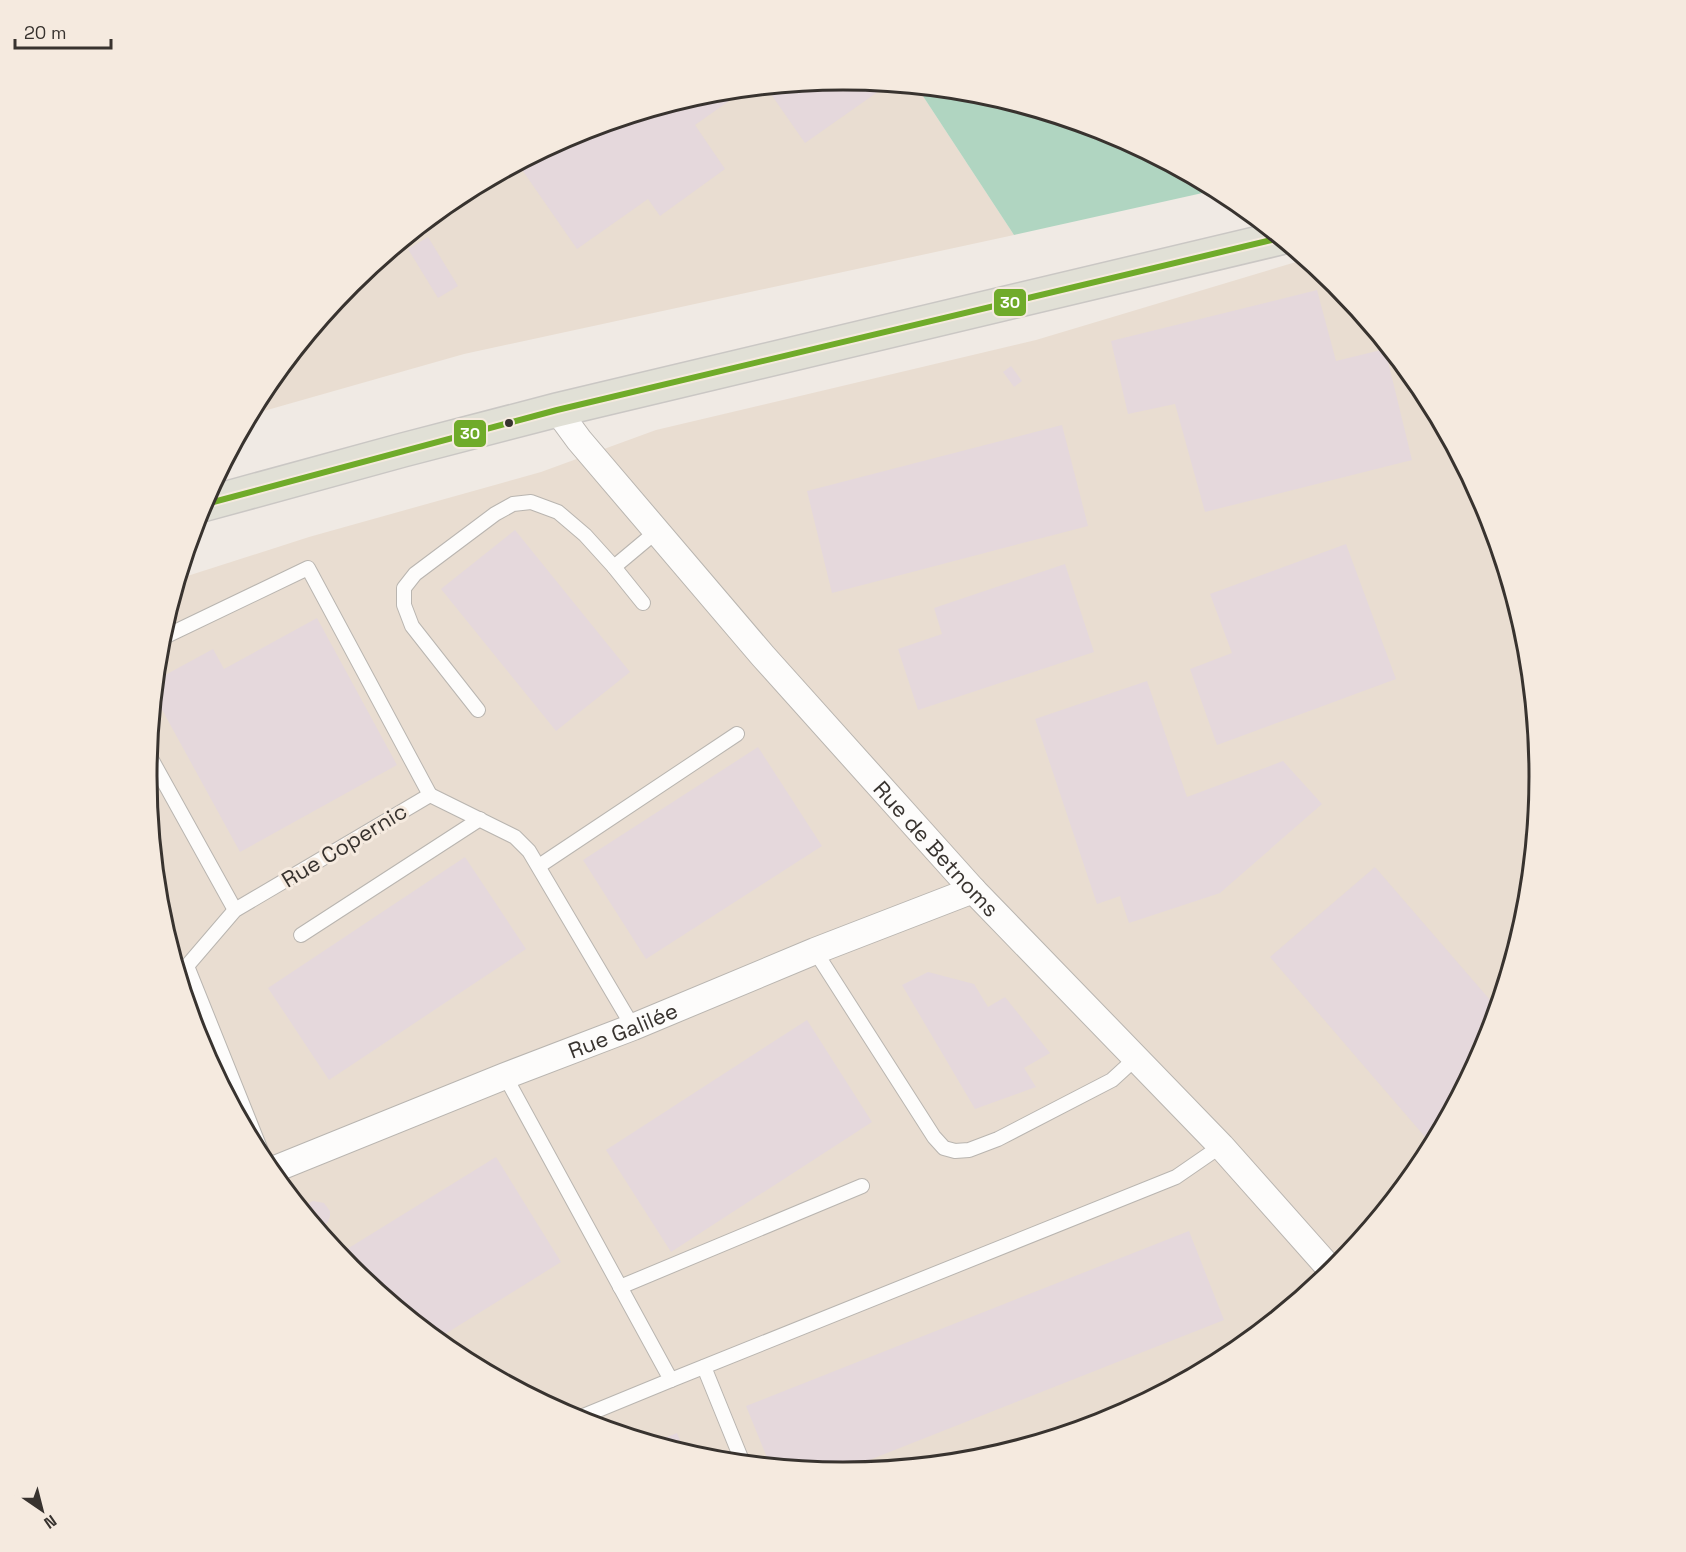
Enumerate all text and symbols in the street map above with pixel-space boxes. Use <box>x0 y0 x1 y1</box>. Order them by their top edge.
scale bar <box>15 12 111 50</box>
text: 20 m <box>24 21 67 44</box>
line badge: 30 <box>993 288 1027 317</box>
text: 30 <box>1000 292 1020 313</box>
unlabelled marker <box>503 417 515 429</box>
line badge: 30 <box>453 419 487 448</box>
text: 30 <box>460 423 480 444</box>
street label: Rue de Betnoms <box>868 775 1005 922</box>
street label: Rue Copernic <box>276 797 412 893</box>
street label: Rue Galilée <box>564 996 682 1064</box>
north arrow <box>12 1480 72 1540</box>
text: N <box>40 1510 61 1534</box>

